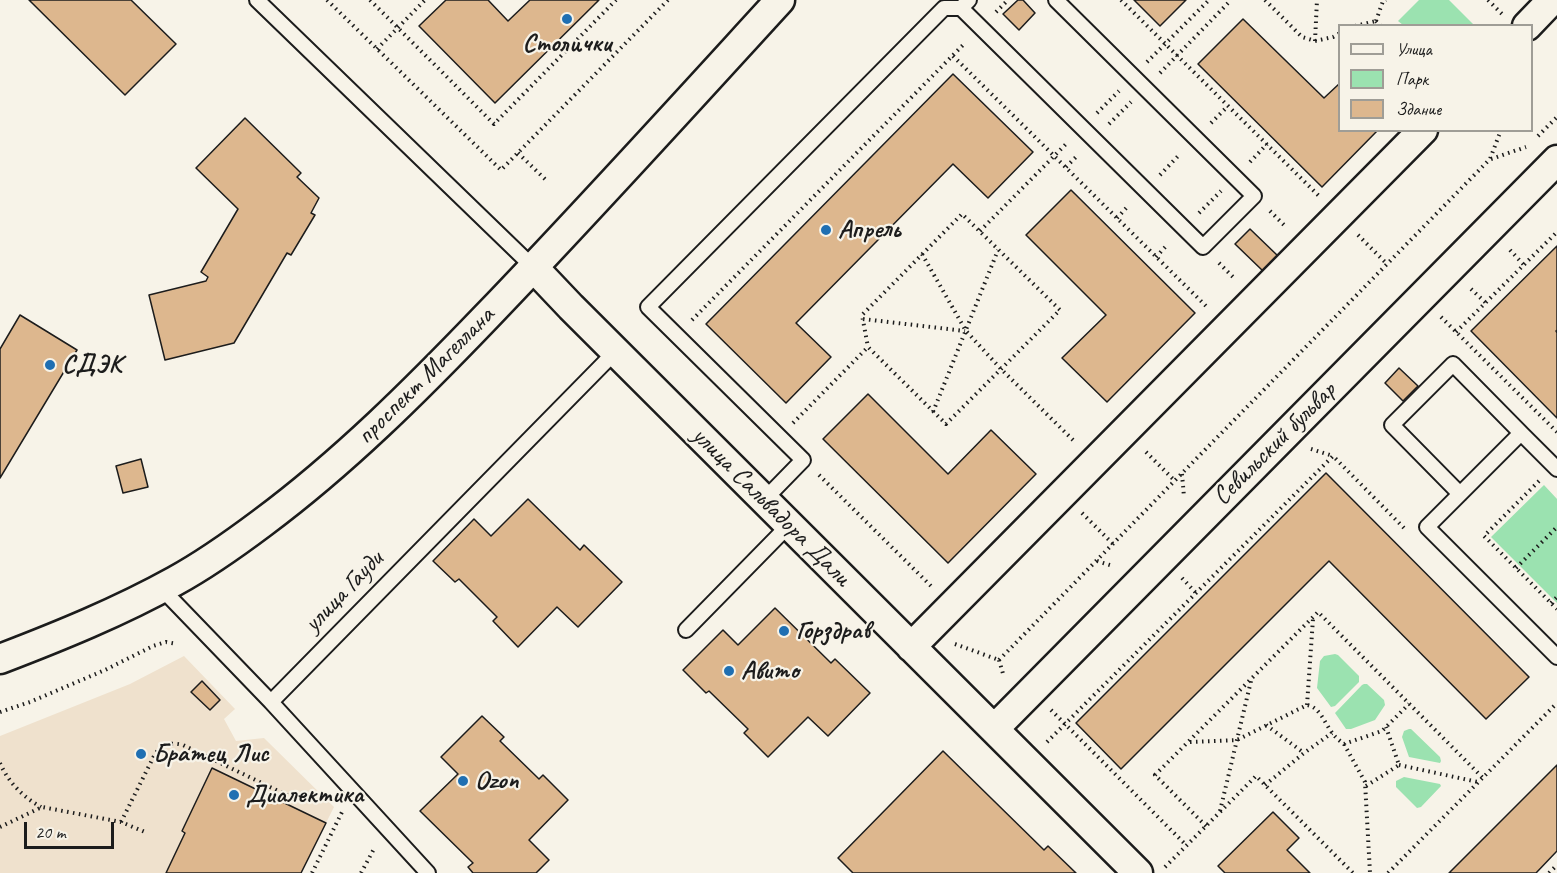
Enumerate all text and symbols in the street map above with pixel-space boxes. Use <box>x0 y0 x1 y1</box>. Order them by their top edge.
marker: Столички <box>560 12 574 26</box>
legend <box>1338 24 1533 132</box>
place label: Столички <box>523 28 611 60</box>
text: Улица <box>1396 38 1432 60</box>
text: Парк <box>1396 68 1428 90</box>
text: Здание <box>1396 98 1441 120</box>
place label: Апрель <box>838 214 901 246</box>
marker: Апрель <box>819 223 833 237</box>
street label: проспект Магеллана <box>350 300 502 452</box>
place label: СДЭК <box>62 349 122 381</box>
marker: СДЭК <box>43 358 57 372</box>
street label: Севильский бульвар <box>1207 376 1343 512</box>
street label: улица Сальвадора Дали <box>685 421 857 593</box>
street label: улица Гауди <box>298 545 390 639</box>
place label: Горздрав <box>796 615 870 647</box>
marker: Горздрав <box>777 624 791 638</box>
place label: Авито <box>741 655 799 687</box>
marker: Авито <box>722 664 736 678</box>
place label: Братец Лис <box>153 738 268 770</box>
marker: Братец Лис <box>134 747 148 761</box>
place label: Ozon <box>475 765 518 797</box>
marker: Ozon <box>456 774 470 788</box>
place label: Диалектика <box>246 779 363 811</box>
marker: Диалектика <box>227 788 241 802</box>
scale bar <box>27 810 117 848</box>
text: 20 m <box>35 821 66 843</box>

